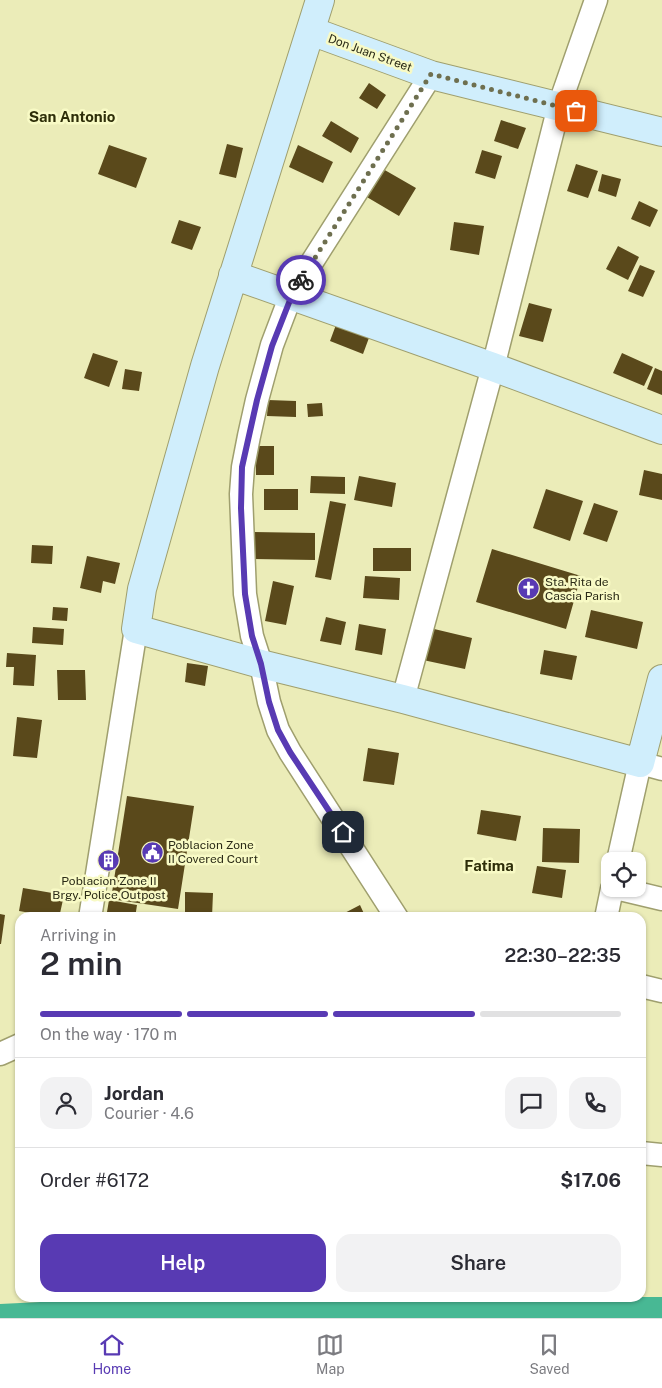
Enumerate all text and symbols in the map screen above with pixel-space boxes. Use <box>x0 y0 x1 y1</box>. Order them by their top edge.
street label: Don Juan Street <box>326 31 414 75</box>
pin <box>555 90 597 132</box>
icon: bag <box>562 97 590 125</box>
district label: San Antonio <box>29 108 116 125</box>
courier <box>276 255 326 305</box>
icon: bike <box>287 266 315 294</box>
place label: Sta. Rita de Cascia Parish <box>545 575 620 603</box>
church icon: Sta. Rita de Cascia Parish <box>517 577 541 601</box>
pin <box>322 811 364 853</box>
icon: home <box>329 818 357 846</box>
place label: Poblacion Zone II Covered Court <box>168 838 258 866</box>
public building icon: Poblacion Zone II Covered Court <box>140 840 164 864</box>
building icon: Poblacion Zone II Brgy. Police Outpost <box>97 848 121 872</box>
map controls <box>601 852 646 897</box>
button: locate <box>601 852 646 897</box>
district label: Fatima <box>464 857 514 874</box>
place label: Poblacion Zone II Brgy. Police Outpost <box>52 874 166 902</box>
text: Arriving in <box>40 926 116 945</box>
text: 22:30–22:35 <box>505 944 621 966</box>
text: 2 min <box>40 945 123 982</box>
text: On the way · 170 m <box>40 1025 177 1044</box>
button: person <box>40 1077 92 1129</box>
button: chat <box>505 1077 557 1129</box>
button: phone <box>569 1077 621 1129</box>
text: Jordan <box>104 1082 164 1104</box>
text: Courier · 4.6 <box>104 1104 194 1123</box>
text: Order #6172 <box>40 1169 149 1191</box>
text: $17.06 <box>560 1169 621 1191</box>
button: Help <box>40 1234 326 1292</box>
button: Share <box>336 1234 621 1292</box>
tab: Home <box>92 1331 131 1377</box>
tab: Map <box>316 1331 344 1377</box>
tab: Saved <box>529 1331 570 1377</box>

